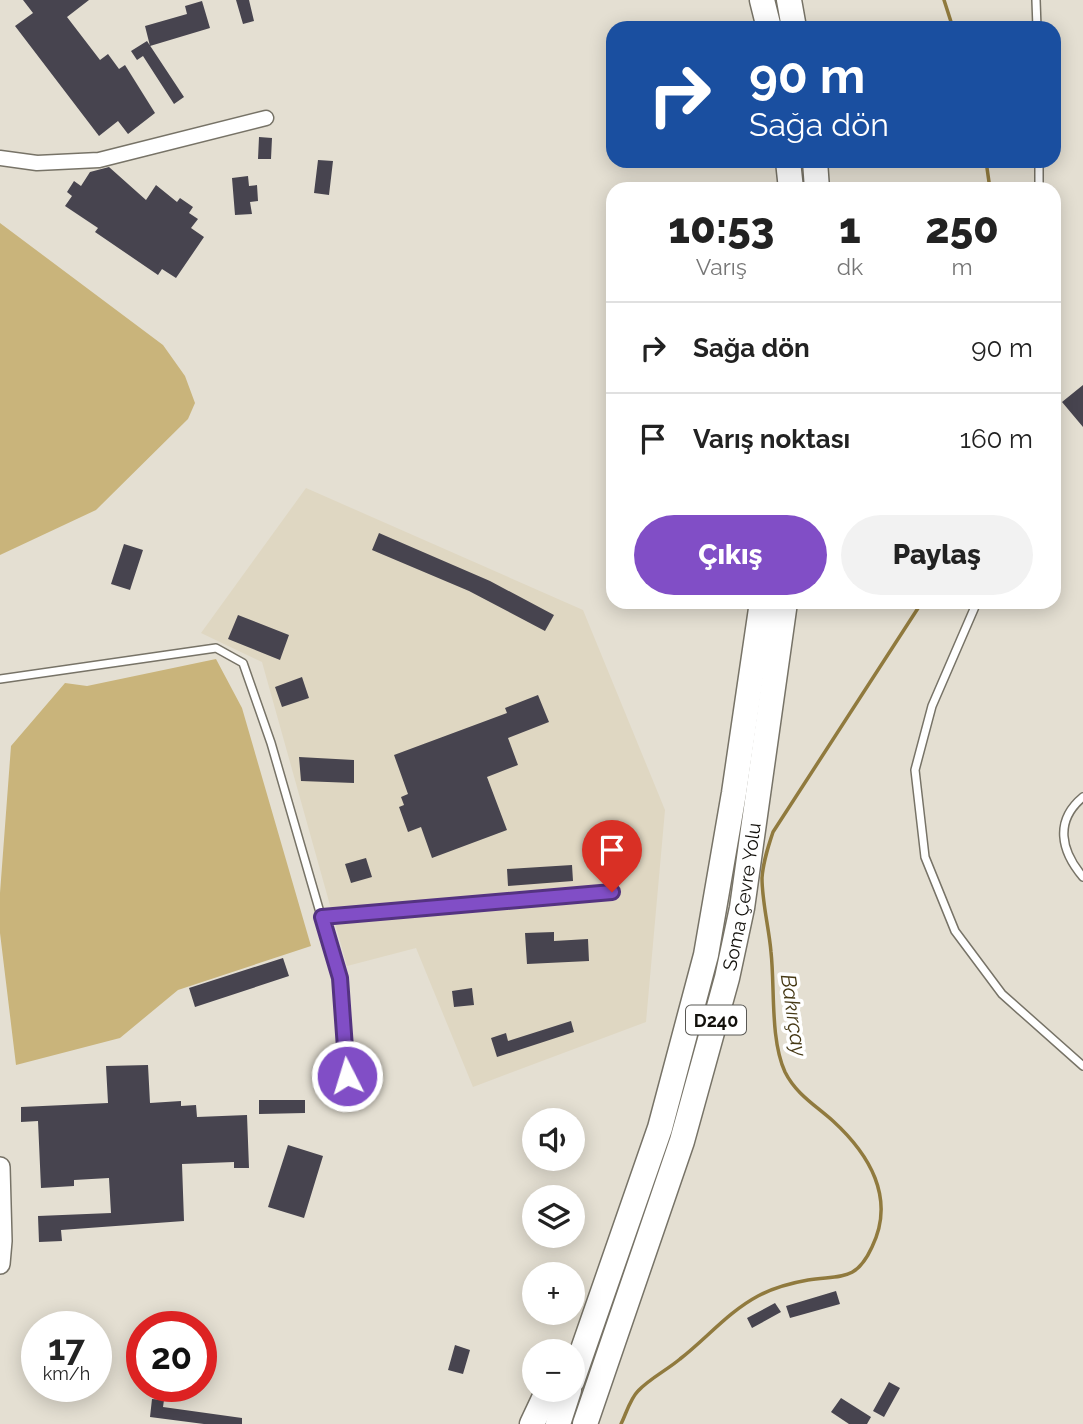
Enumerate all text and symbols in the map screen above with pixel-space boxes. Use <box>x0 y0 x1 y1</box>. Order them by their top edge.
text: 90 m <box>749 47 865 104</box>
icon: right <box>634 49 725 140</box>
text: Sağa dön <box>749 106 889 143</box>
text: 10:53 <box>668 204 775 253</box>
text: 1 <box>839 204 861 253</box>
text: 250 <box>925 204 999 253</box>
text: Varış <box>696 253 747 280</box>
text: dk <box>837 253 863 280</box>
text: m <box>951 253 973 280</box>
icon: right <box>634 329 672 367</box>
text: Sağa dön <box>693 333 810 363</box>
text: 90 m <box>971 333 1033 363</box>
icon: arrive <box>634 420 672 458</box>
text: Varış noktası <box>693 424 850 454</box>
text: 160 m <box>960 424 1033 454</box>
button: Çıkış <box>634 515 827 595</box>
button: Paylaş <box>841 515 1033 595</box>
pin <box>582 820 642 892</box>
street label: Soma Çevre Yolu <box>718 821 765 973</box>
icon: arrive <box>593 831 631 869</box>
water label: Bakırçay <box>776 972 812 1058</box>
road number: D240 <box>686 1006 746 1035</box>
position arrow <box>310 1039 384 1113</box>
map controls <box>522 1108 585 1402</box>
button: sound <box>522 1108 585 1171</box>
button: layers <box>522 1185 585 1248</box>
button: + <box>522 1262 585 1325</box>
speed limit sign: 20 <box>126 1311 217 1402</box>
text: 17 <box>48 1327 85 1368</box>
button: − <box>522 1339 585 1402</box>
text: km/h <box>43 1363 90 1384</box>

